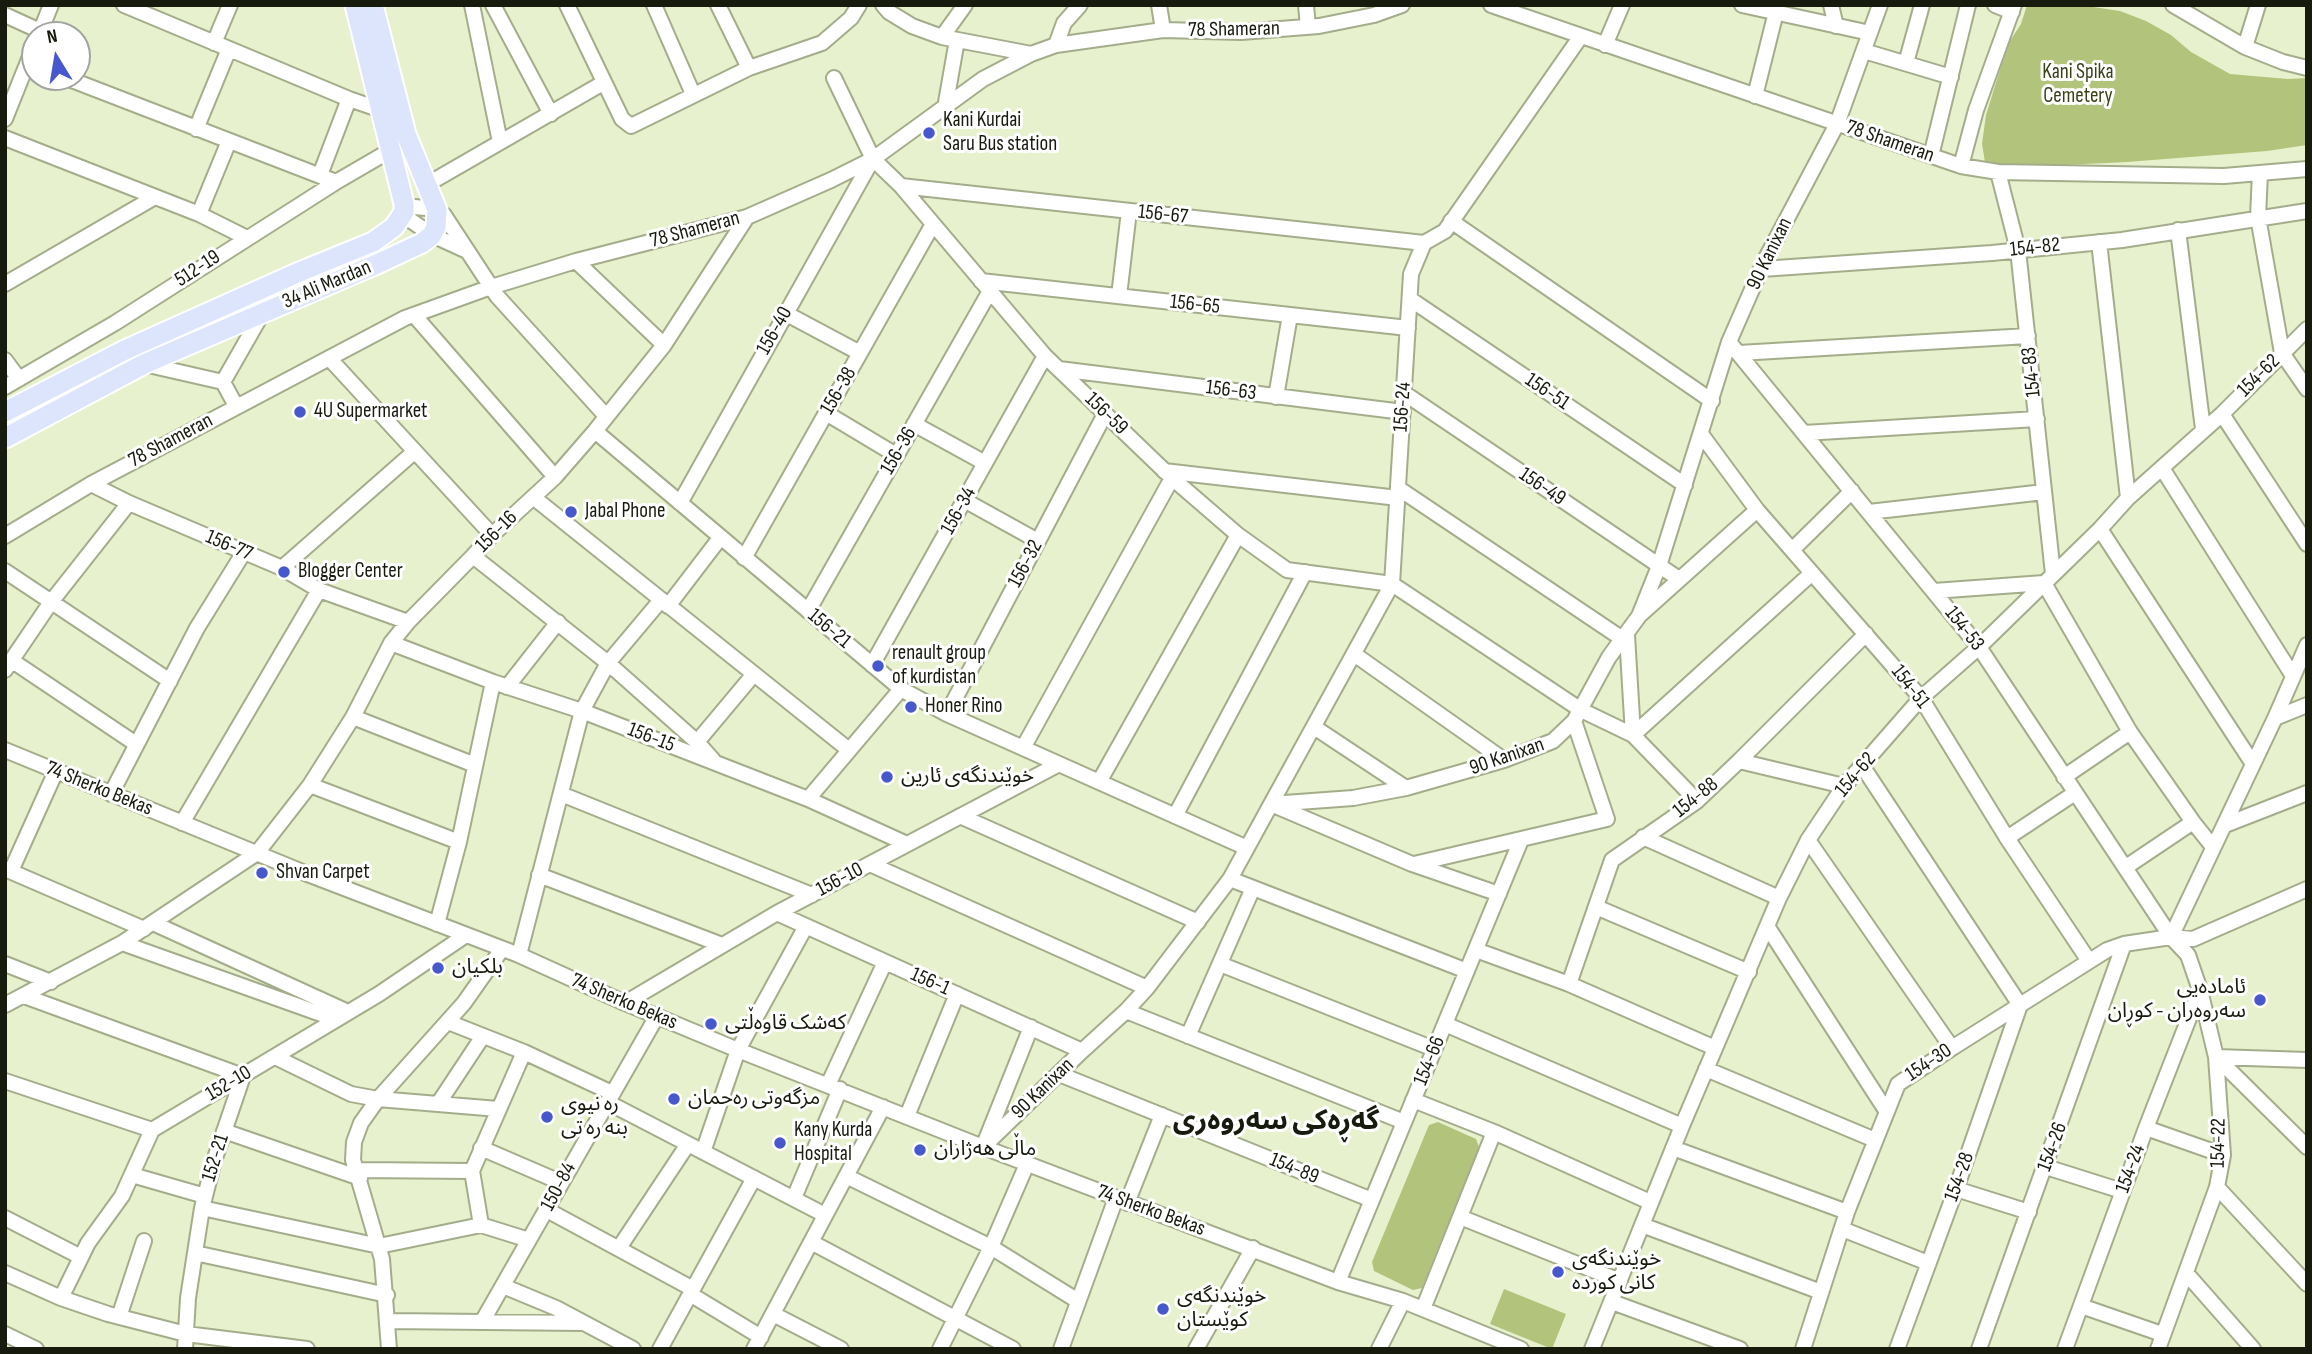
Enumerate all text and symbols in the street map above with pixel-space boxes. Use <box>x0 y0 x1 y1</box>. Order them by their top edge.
street label: 78 Shameran <box>1188 17 1280 43</box>
north arrow <box>21 21 91 91</box>
text: N <box>45 25 59 49</box>
park label: Kani Spika Cemetery <box>2042 60 2114 110</box>
place label: Kani Kurdai Saru Bus station <box>943 108 1057 158</box>
street label: 78 Shameran <box>1843 115 1937 169</box>
marker: Kani Kurdai Saru Bus station <box>921 125 937 141</box>
street label: 156-67 <box>1137 200 1189 230</box>
street label: 78 Shameran <box>647 206 743 254</box>
street label: 90 Kanixan <box>1742 214 1798 294</box>
street label: 154-82 <box>2009 233 2061 263</box>
street label: 512-19 <box>171 245 225 293</box>
street label: 34 Ali Mardan <box>279 255 375 315</box>
street label: 156-65 <box>1169 290 1221 320</box>
street label: 156-40 <box>752 303 798 359</box>
street label: 154-83 <box>2017 346 2047 398</box>
street label: 154-62 <box>2232 349 2286 403</box>
street label: 156-38 <box>815 363 863 419</box>
street label: 156-51 <box>1520 368 1574 416</box>
street label: 156-63 <box>1204 375 1258 407</box>
street label: 156-24 <box>1389 381 1417 433</box>
street label: 156-59 <box>1079 387 1133 441</box>
place label: 4U Supermarket <box>314 399 428 425</box>
marker: 4U Supermarket <box>292 404 308 420</box>
street label: 78 Shameran <box>125 408 217 474</box>
street label: 156-36 <box>875 423 923 479</box>
street label: 156-49 <box>1514 462 1570 512</box>
street label: 156-34 <box>936 483 982 539</box>
place label: Jabal Phone <box>585 499 665 525</box>
marker: Jabal Phone <box>563 504 579 520</box>
street label: 156-16 <box>471 506 523 558</box>
street label: 156-77 <box>202 525 256 567</box>
street label: 156-32 <box>1003 536 1049 592</box>
place label: Blogger Center <box>298 559 403 585</box>
marker: Blogger Center <box>276 564 292 580</box>
street label: 154-53 <box>1939 602 1989 656</box>
street label: 156-21 <box>802 604 856 654</box>
place label: renault group of kurdistan <box>892 641 986 691</box>
marker: renault group of kurdistan <box>870 658 886 674</box>
street label: 154-51 <box>1885 660 1935 714</box>
place label: Honer Rino <box>925 694 1002 720</box>
marker: Honer Rino <box>903 699 919 715</box>
street label: 156-15 <box>624 718 678 758</box>
street label: 90 Kanixan <box>1466 733 1548 781</box>
street label: 154-62 <box>1830 748 1882 802</box>
street label: 74 Sherko Bekas <box>42 756 156 822</box>
place label: خوێندنگەی ئارین <box>901 764 1034 790</box>
marker: خوێندنگەی ئارین <box>879 769 895 785</box>
street label: 154-88 <box>1668 772 1724 824</box>
street label: 156-10 <box>812 857 868 903</box>
place label: Shvan Carpet <box>276 860 370 886</box>
marker: Shvan Carpet <box>254 865 270 881</box>
place label: بلكيان <box>452 955 503 981</box>
marker: بلكيان <box>430 960 446 976</box>
street label: 156-1 <box>907 962 953 1002</box>
street label: 74 Sherko Bekas <box>567 968 681 1036</box>
place label: ئامادەیی سەروەران - کوڕان <box>2108 975 2246 1025</box>
marker: ئامادەیی سەروەران - کوڕان <box>2252 992 2268 1008</box>
place label: کەشک قاوەڵتی <box>725 1011 846 1037</box>
marker: کەشک قاوەڵتی <box>703 1016 719 1032</box>
street label: 154-66 <box>1409 1033 1451 1089</box>
street label: 154-30 <box>1901 1038 1957 1088</box>
street label: 90 Kanixan <box>1007 1053 1079 1125</box>
street label: 152-10 <box>202 1061 256 1107</box>
place label: مزگەوتی رەحمان <box>688 1086 820 1112</box>
marker: مزگەوتی رەحمان <box>666 1091 682 1107</box>
place label: ره نیوی بنه ره تی <box>561 1092 628 1142</box>
district label: گەڕەکی سەروەری <box>1173 1105 1379 1139</box>
marker: ره نیوی بنه ره تی <box>539 1109 555 1125</box>
place label: Kany Kurda Hospital <box>794 1118 872 1168</box>
street label: 154-22 <box>2206 1118 2232 1168</box>
street label: 154-26 <box>2033 1119 2073 1175</box>
street label: 152-21 <box>197 1131 235 1185</box>
marker: Kany Kurda Hospital <box>772 1135 788 1151</box>
place label: ماڵی هەژاران <box>934 1137 1036 1163</box>
street label: 154-24 <box>2111 1141 2151 1197</box>
marker: ماڵی هەژاران <box>912 1142 928 1158</box>
street label: 154-89 <box>1266 1148 1322 1190</box>
street label: 154-28 <box>1940 1149 1980 1205</box>
street label: 150-84 <box>536 1158 582 1216</box>
street label: 74 Sherko Bekas <box>1094 1180 1208 1242</box>
place label: خوێندنگەی کانی کوردە <box>1572 1247 1661 1297</box>
marker: خوێندنگەی کانی کوردە <box>1550 1264 1566 1280</box>
place label: خوێندنگەی کوێستان <box>1177 1284 1266 1334</box>
marker: خوێندنگەی کوێستان <box>1155 1301 1171 1317</box>

